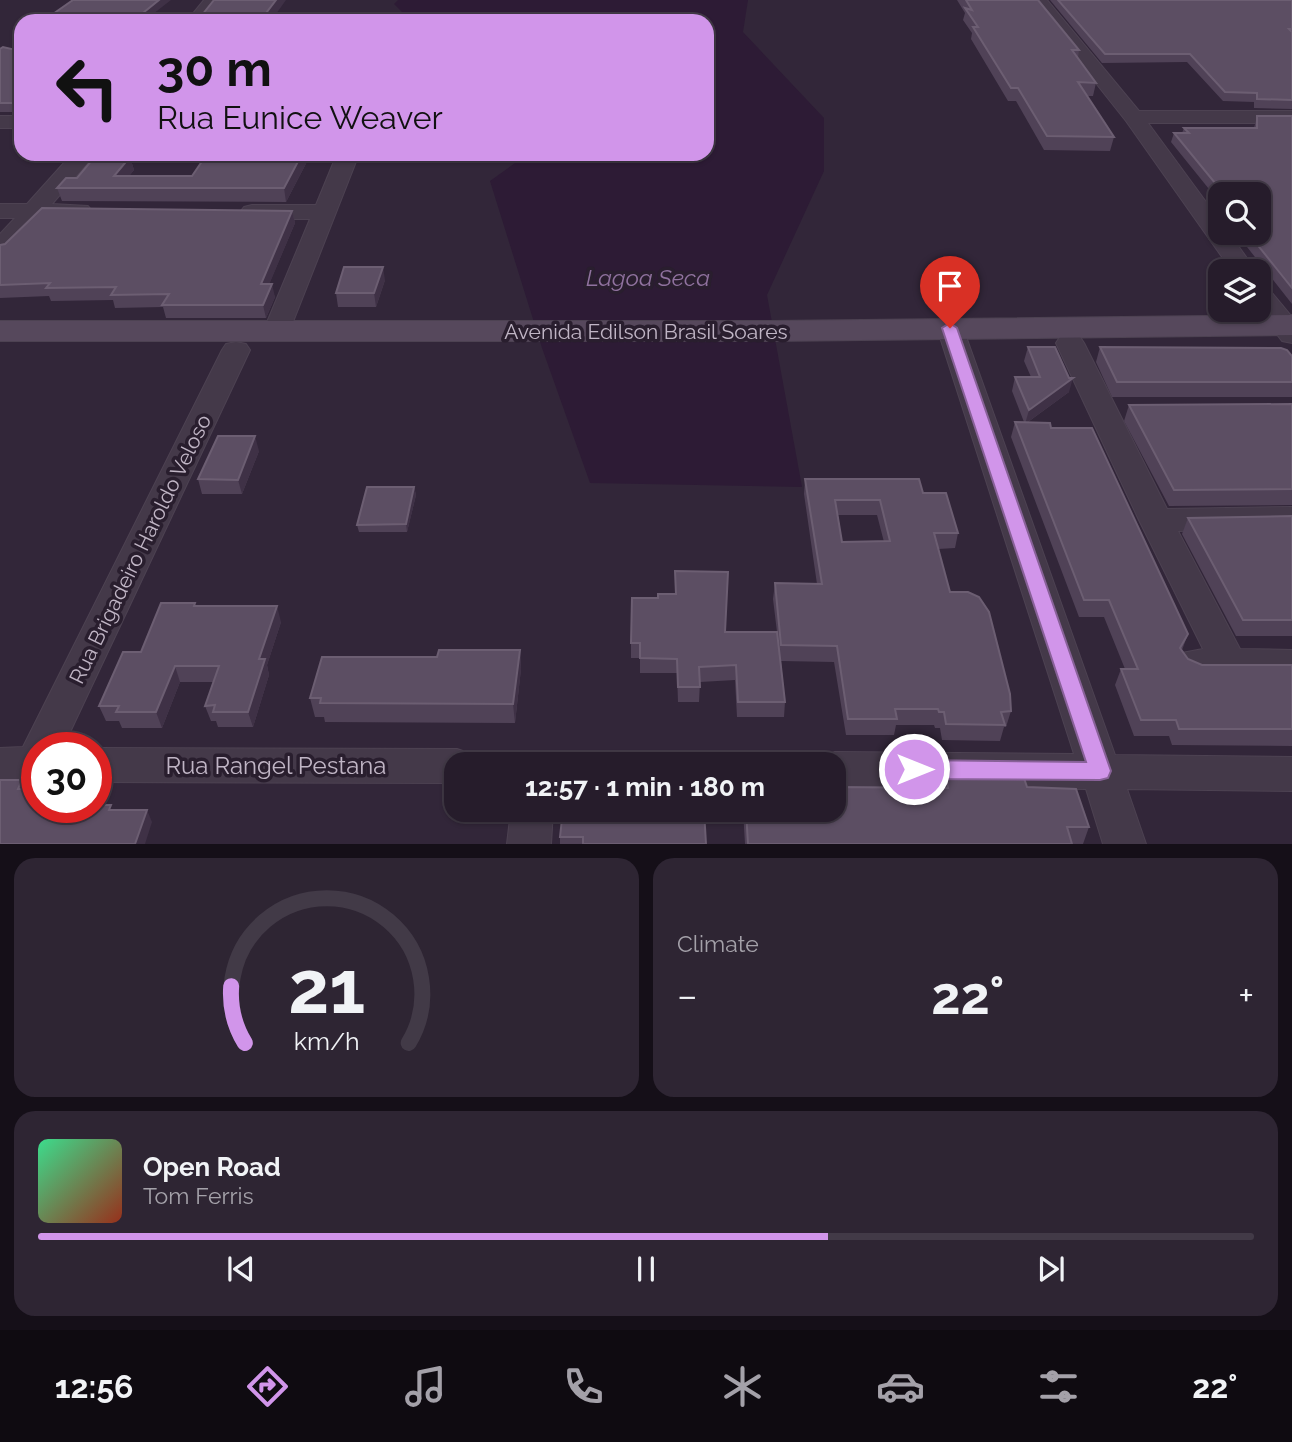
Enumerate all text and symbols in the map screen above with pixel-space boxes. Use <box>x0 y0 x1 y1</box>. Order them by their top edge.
text: 30 m <box>157 40 272 97</box>
icon: left <box>42 42 133 133</box>
text: Rua Eunice Weaver <box>157 99 443 136</box>
map controls <box>1208 182 1271 322</box>
button: search <box>1208 182 1271 245</box>
pin <box>920 256 980 328</box>
button: layers <box>1208 259 1271 322</box>
water label: Lagoa Seca <box>586 264 710 291</box>
icon: arrive <box>931 267 969 305</box>
street label: Avenida Edilson Brasil Soares <box>504 319 788 344</box>
street label: Rua Brigadeiro Haroldo Veloso <box>64 410 216 688</box>
speed limit sign: 30 <box>21 732 112 823</box>
position arrow <box>877 732 951 806</box>
street label: Rua Rangel Pestana <box>166 751 386 780</box>
text: 12:57 · 1 min · 180 m <box>525 772 765 802</box>
text: Climate <box>677 930 759 957</box>
text: 21 <box>288 946 365 1031</box>
text: 22° <box>931 965 1004 1026</box>
text: − <box>677 973 697 1018</box>
text: + <box>1238 973 1254 1018</box>
text: km/h <box>294 1026 359 1056</box>
text: Open Road <box>143 1152 281 1182</box>
text: Tom Ferris <box>143 1182 254 1209</box>
icon: previous <box>222 1250 260 1288</box>
icon: pause <box>627 1250 665 1288</box>
icon: next <box>1032 1250 1070 1288</box>
icon: directions <box>243 1362 292 1411</box>
icon: music <box>401 1362 450 1411</box>
icon: phone <box>559 1362 608 1411</box>
icon: climate <box>718 1362 767 1411</box>
icon: car <box>876 1362 925 1411</box>
icon: filters <box>1034 1362 1083 1411</box>
text: 12:56 <box>55 1368 134 1405</box>
text: 22° <box>1192 1368 1237 1405</box>

